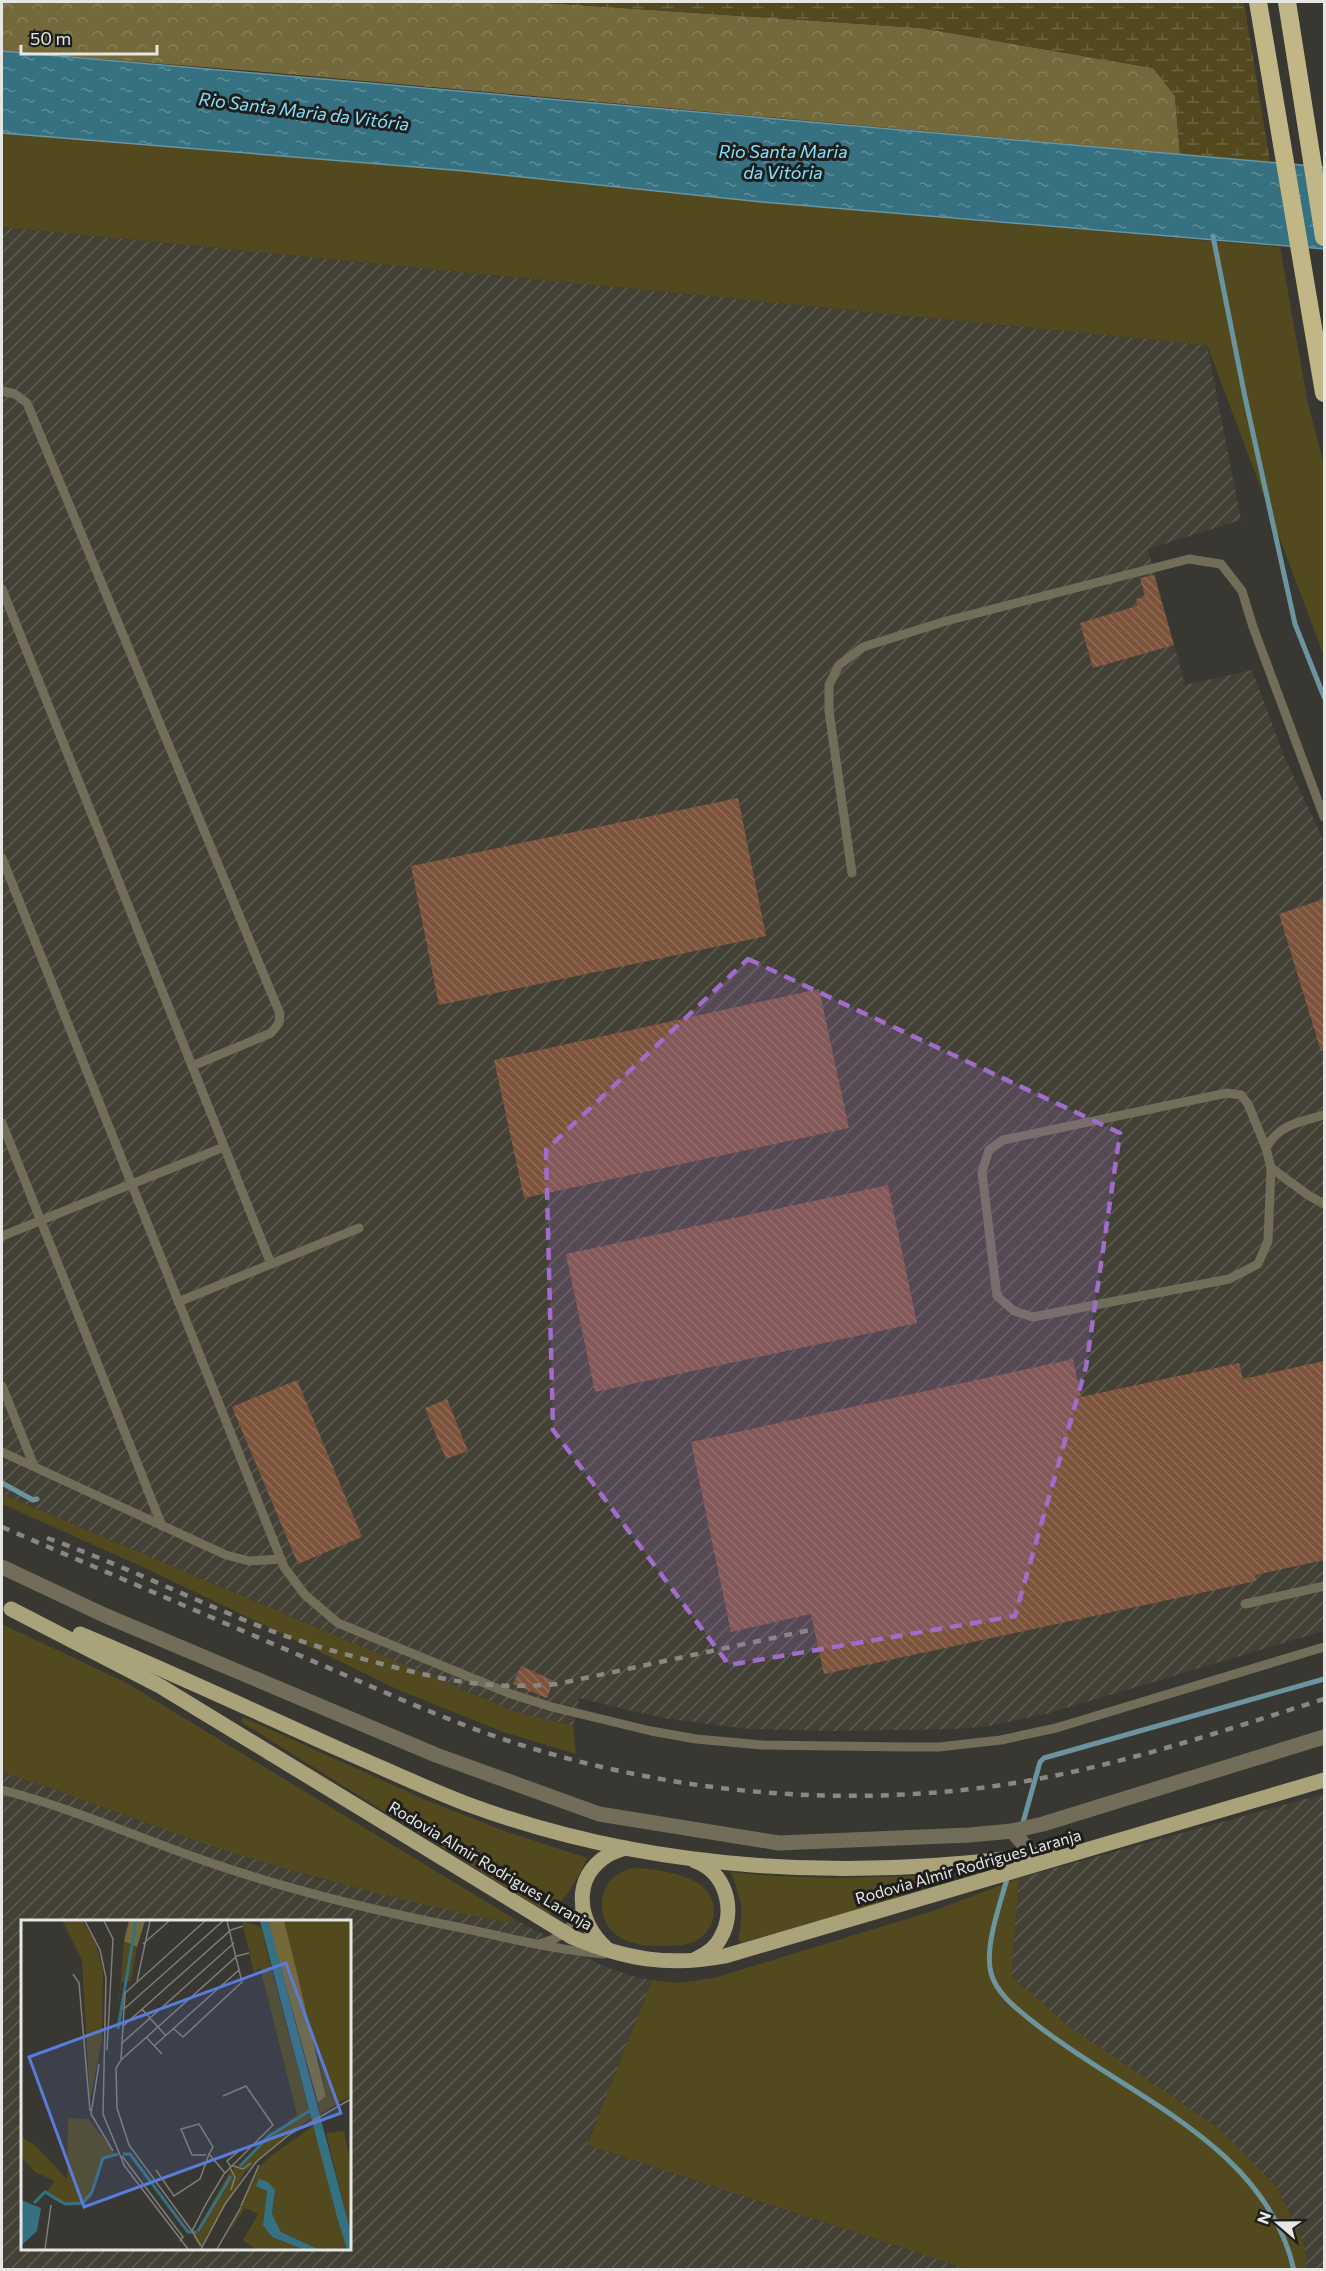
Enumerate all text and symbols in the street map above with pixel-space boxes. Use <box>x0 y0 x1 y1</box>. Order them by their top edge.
scale bar <box>21 18 158 56</box>
text: 50 m <box>30 27 71 49</box>
water label: Rio Santa Maria da Vitória <box>197 87 411 135</box>
water label: Rio Santa Maria da Vitória <box>718 140 848 183</box>
street label: Rodovia Almir Rodrigues Laranja <box>386 1797 596 1933</box>
street label: Rodovia Almir Rodrigues Laranja <box>853 1825 1083 1907</box>
inset map <box>21 1920 351 2250</box>
north arrow <box>1248 2193 1308 2253</box>
text: N <box>1252 2209 1274 2227</box>

